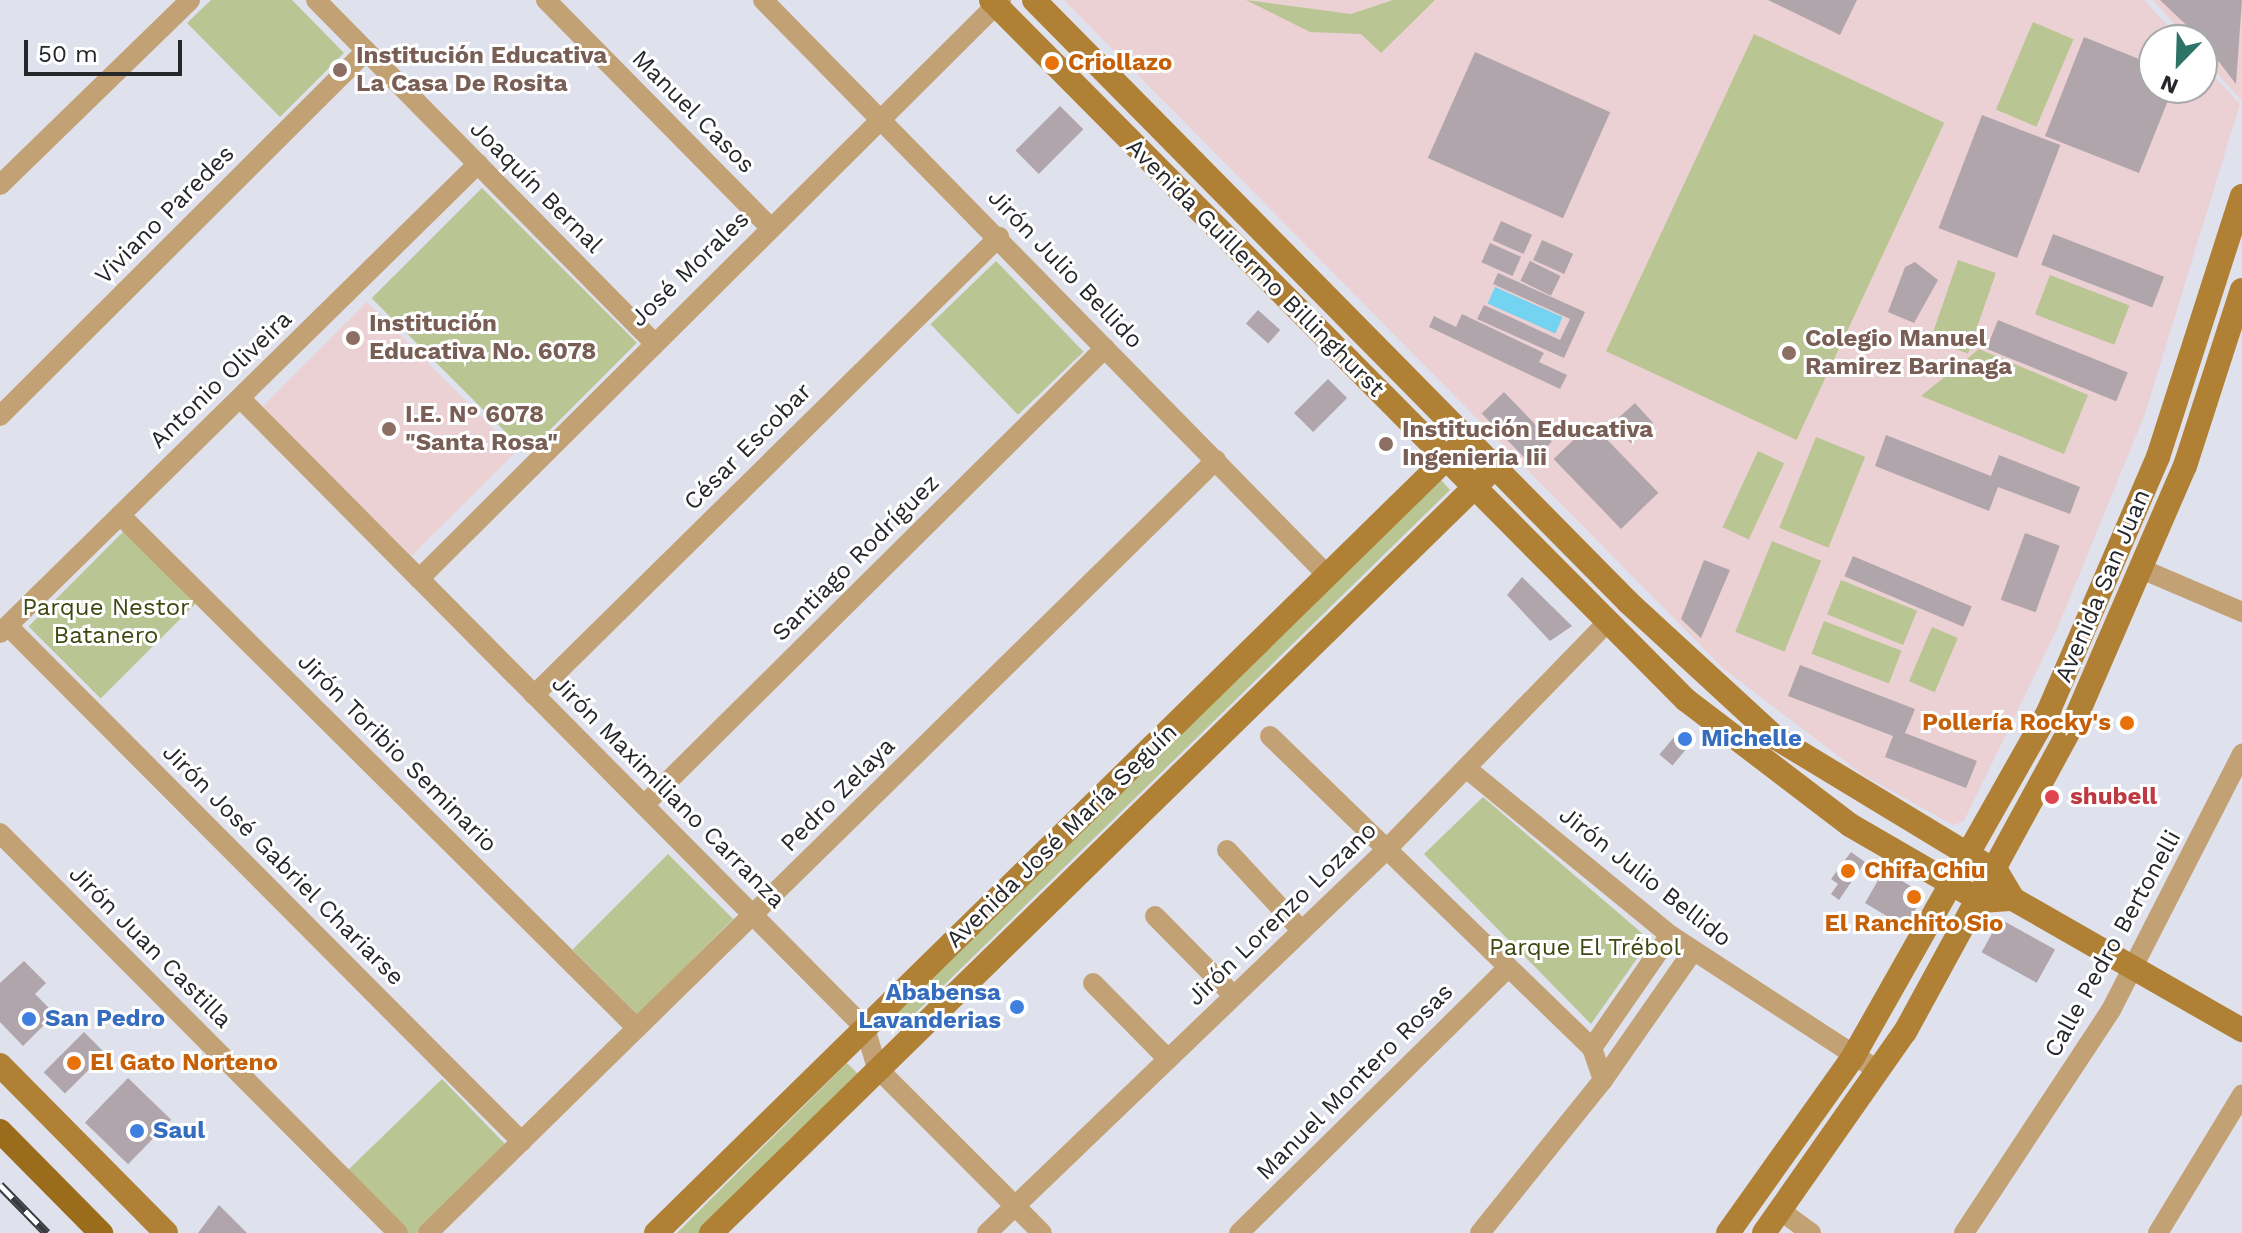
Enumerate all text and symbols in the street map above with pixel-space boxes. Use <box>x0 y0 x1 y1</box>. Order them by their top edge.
scale bar <box>28 24 186 74</box>
north arrow <box>2138 24 2218 104</box>
text: 50 m <box>38 40 98 68</box>
place label: Institución Educativa La Casa De Rosita <box>356 42 607 98</box>
street label: Manuel Casos <box>625 44 761 180</box>
place label: Criollazo <box>1068 49 1172 77</box>
marker: Criollazo <box>1043 54 1061 72</box>
marker: Institución Educativa La Casa De Rosita <box>331 61 349 79</box>
text: N <box>2157 70 2182 99</box>
street label: Joaquín Bernal <box>464 115 608 259</box>
street label: Avenida Guillermo Billinghurst <box>1120 133 1390 403</box>
street label: Viviano Paredes <box>89 139 241 291</box>
street label: Jirón Julio Bellido <box>981 183 1149 355</box>
street label: José Morales <box>625 205 755 333</box>
street label: Antonio Oliveira <box>144 305 298 455</box>
place label: Institución Educativa No. 6078 <box>369 310 597 366</box>
place label: Colegio Manuel Ramirez Barinaga <box>1805 325 2012 381</box>
marker: Institución Educativa No. 6078 <box>344 329 362 347</box>
marker: Colegio Manuel Ramirez Barinaga <box>1780 344 1798 362</box>
street label: César Escobar <box>678 377 818 517</box>
place label: I.E. N° 6078 "Santa Rosa" <box>405 401 558 457</box>
place label: Institución Educativa Ingenieria Iii <box>1402 416 1653 472</box>
marker: I.E. N° 6078 "Santa Rosa" <box>380 420 398 438</box>
marker: Institución Educativa Ingenieria Iii <box>1377 435 1395 453</box>
street label: Santiago Rodríguez <box>767 469 945 647</box>
street label: Avenida San Juan <box>2049 485 2157 687</box>
park label: Parque Nestor Batanero <box>22 594 190 650</box>
street label: Jirón Toribio Seminario <box>291 647 503 859</box>
street label: Jirón Maximiliano Carranza <box>545 669 791 915</box>
place label: Pollería Rocky's <box>1922 709 2111 737</box>
marker: Pollería Rocky's <box>2118 714 2136 732</box>
street label: Avenida José María Seguín <box>940 717 1184 955</box>
place label: Michelle <box>1701 725 1802 753</box>
marker: Michelle <box>1676 730 1694 748</box>
street label: Pedro Zelaya <box>775 732 901 858</box>
street label: Jirón José Gabriel Chariarse <box>156 738 410 992</box>
place label: shubell <box>2070 783 2157 811</box>
marker: shubell <box>2041 786 2063 808</box>
street label: Jirón Julio Bellido <box>1553 801 1737 953</box>
street label: Jirón Lorenzo Lozano <box>1181 816 1383 1012</box>
street label: Calle Pedro Bertonelli <box>2039 826 2187 1062</box>
place label: Chifa Chiu <box>1864 857 1986 885</box>
street label: Jirón Juan Castilla <box>62 859 238 1035</box>
marker: Chifa Chiu <box>1839 862 1857 880</box>
marker: El Ranchito Sio <box>1905 888 1923 906</box>
place label: El Ranchito Sio <box>1824 910 2004 938</box>
park label: Parque El Trébol <box>1488 934 1682 962</box>
street label: Manuel Montero Rosas <box>1250 977 1460 1187</box>
place label: Ababensa Lavanderias <box>858 979 1001 1035</box>
marker: Ababensa Lavanderias <box>1008 998 1026 1016</box>
place label: San Pedro <box>45 1005 165 1033</box>
marker: San Pedro <box>20 1010 38 1028</box>
place label: El Gato Norteno <box>90 1049 278 1077</box>
marker: El Gato Norteno <box>65 1054 83 1072</box>
place label: Saul <box>153 1117 205 1145</box>
marker: Saul <box>128 1122 146 1140</box>

